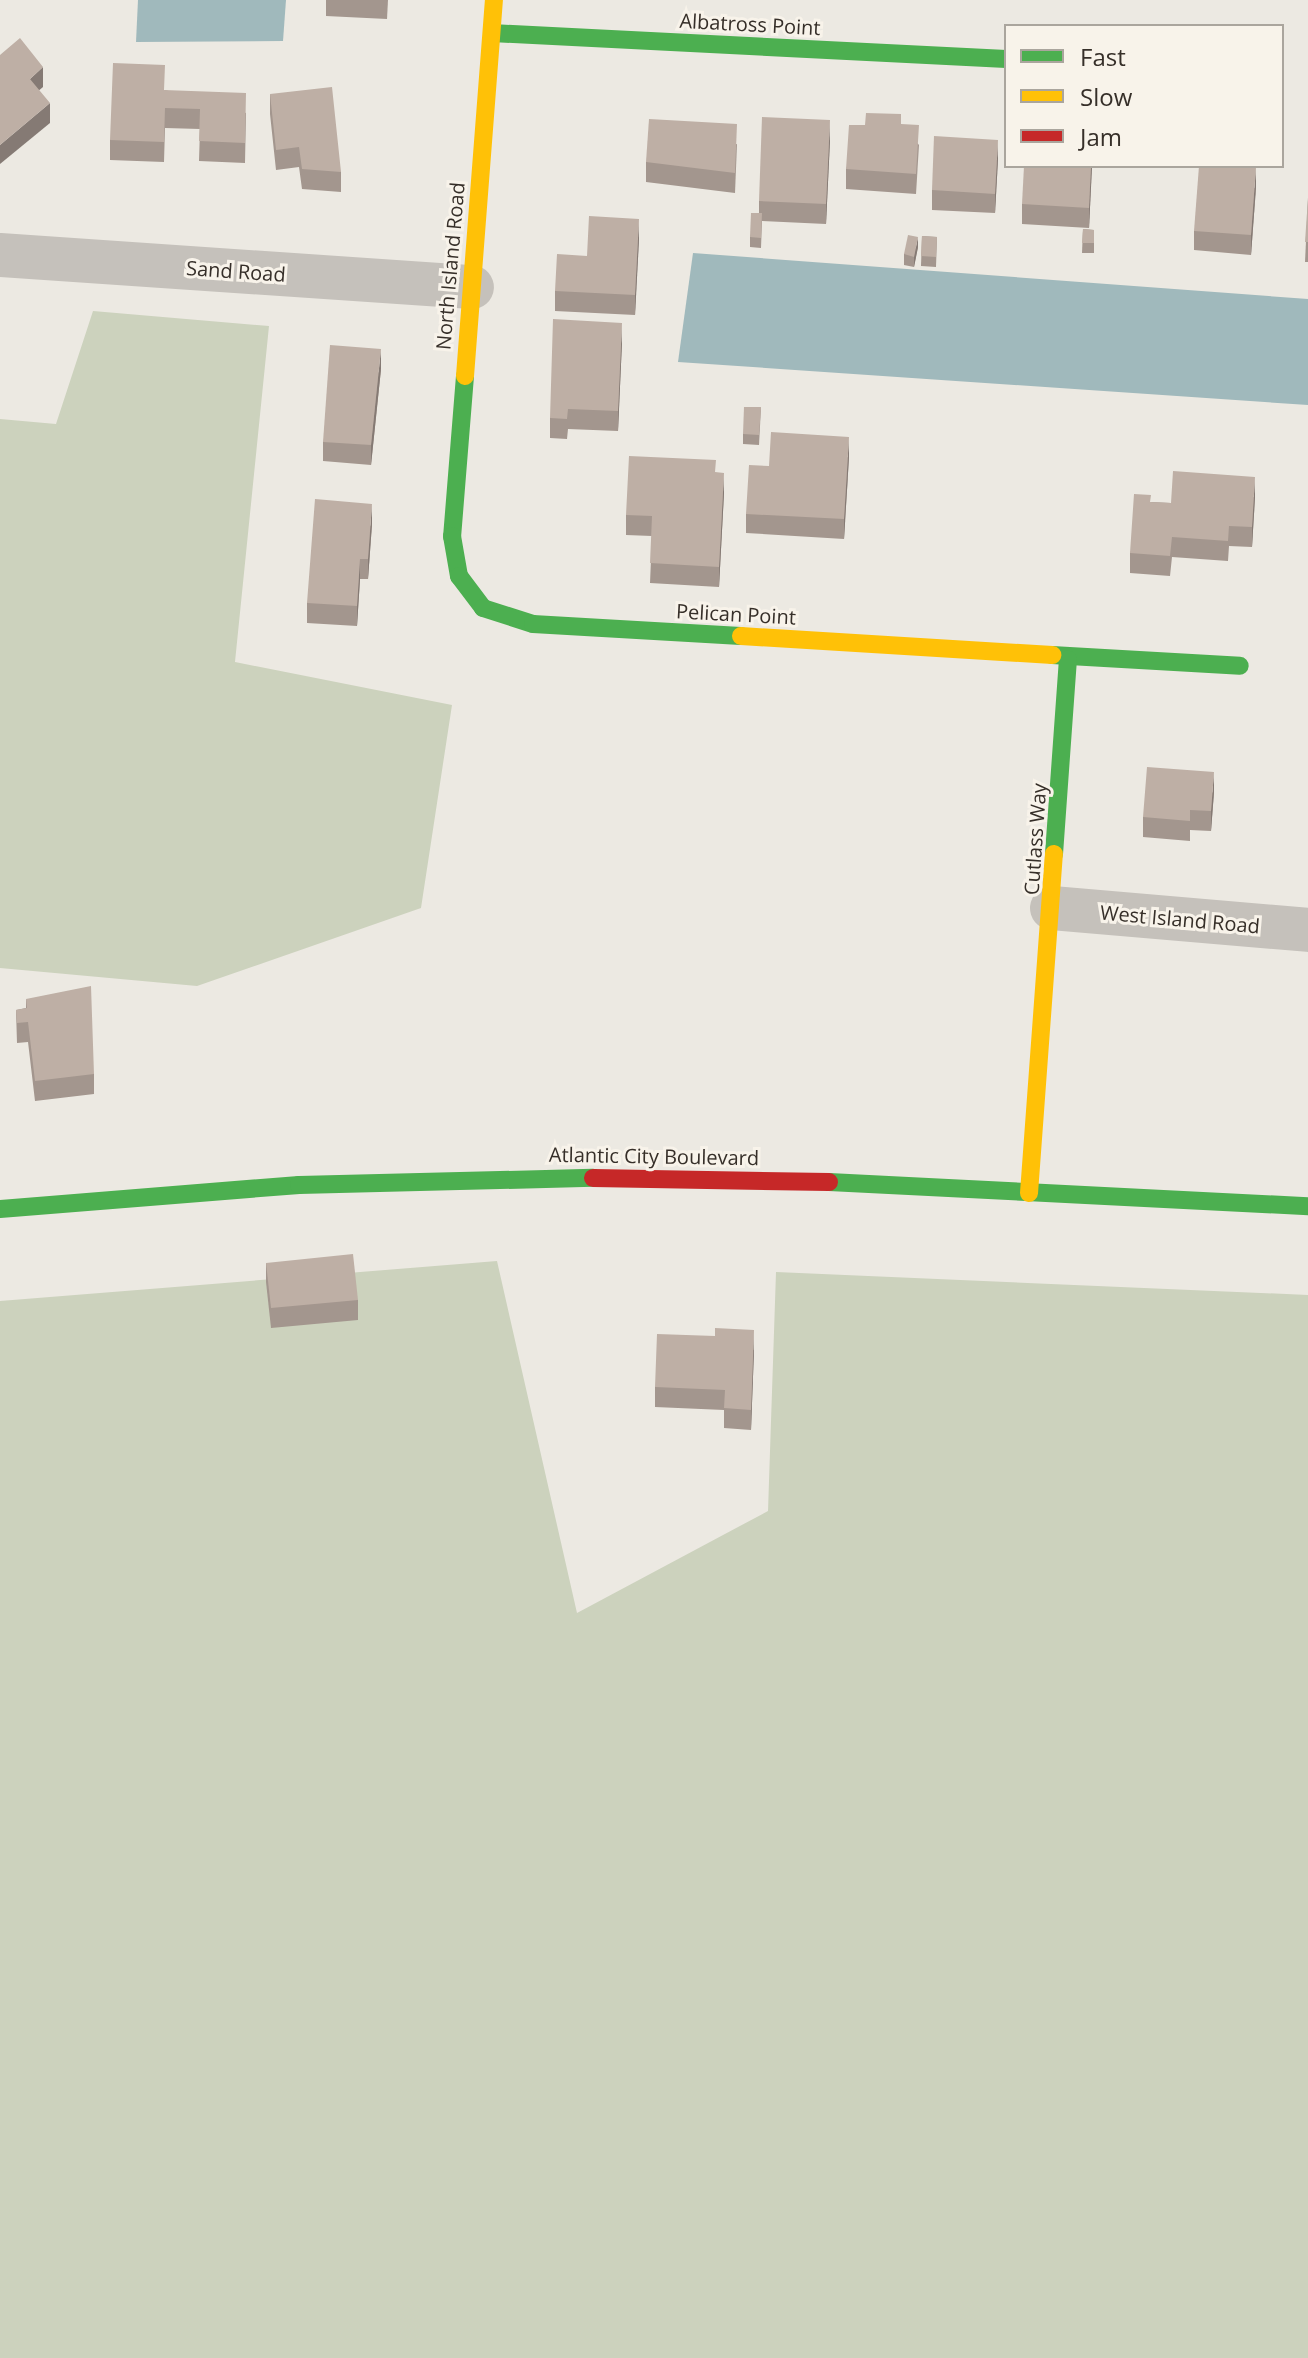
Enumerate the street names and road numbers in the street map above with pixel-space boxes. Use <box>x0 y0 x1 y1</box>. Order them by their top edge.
street label: Albatross Point <box>679 8 821 40</box>
street label: North Island Road <box>431 181 469 351</box>
street label: Sand Road <box>186 256 286 286</box>
street label: Pelican Point <box>675 599 797 629</box>
street label: Cutlass Way <box>1019 782 1051 896</box>
street label: West Island Road <box>1099 900 1261 938</box>
street label: Atlantic City Boulevard <box>549 1142 759 1170</box>

